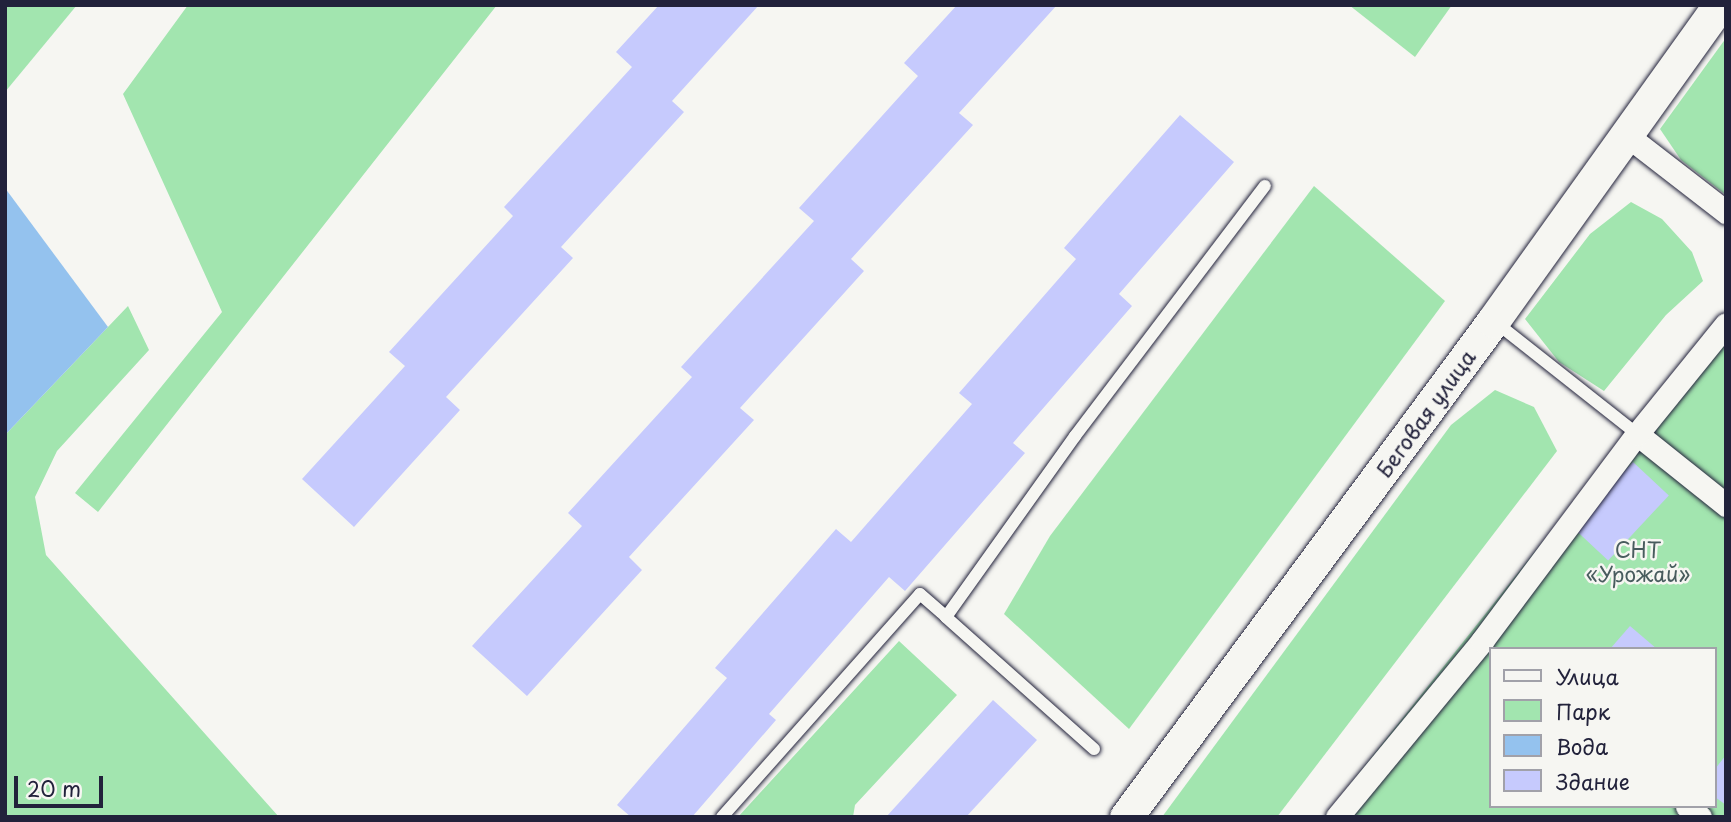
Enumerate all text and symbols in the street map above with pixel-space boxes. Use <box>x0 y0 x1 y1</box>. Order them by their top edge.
street label: Беговая улица <box>1370 344 1480 482</box>
park label: СНТ «Урожай» <box>1586 536 1690 586</box>
legend <box>1490 647 1717 808</box>
text: Улица <box>1556 660 1619 692</box>
text: Парк <box>1556 695 1610 727</box>
text: Вода <box>1556 730 1608 762</box>
scale bar <box>18 762 107 806</box>
text: Здание <box>1556 765 1630 797</box>
text: 20 m <box>27 772 81 804</box>

